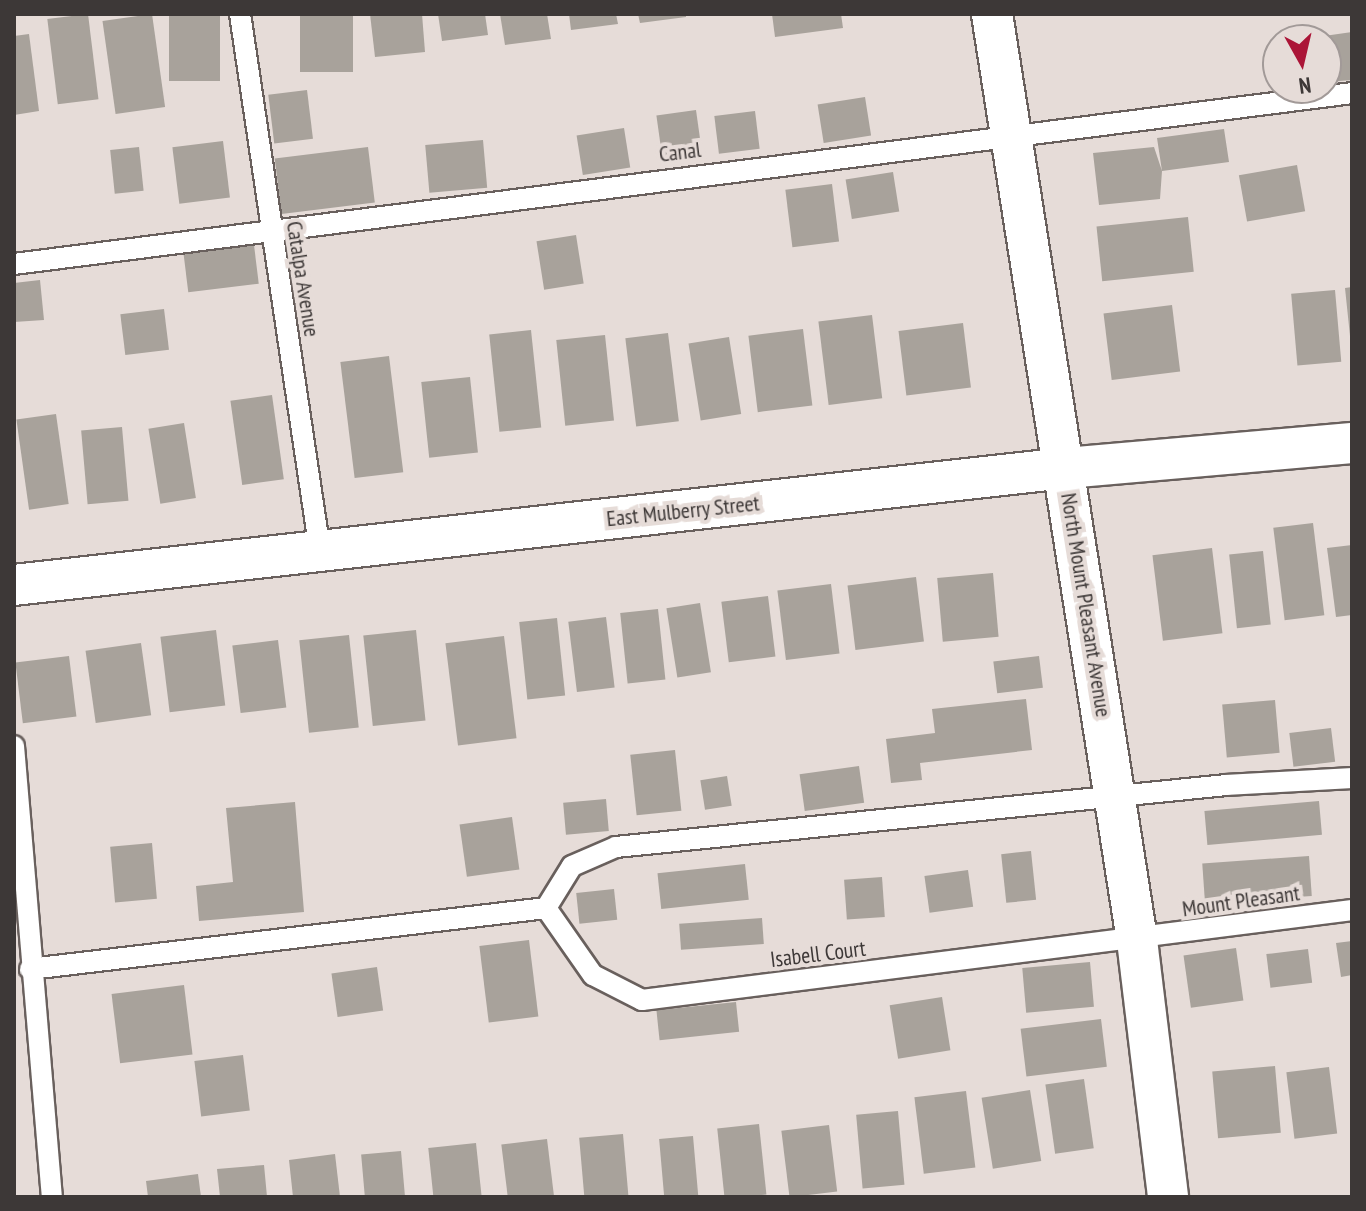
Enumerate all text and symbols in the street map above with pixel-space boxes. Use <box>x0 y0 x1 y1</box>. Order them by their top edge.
north arrow <box>1262 24 1342 104</box>
text: N <box>1297 71 1313 100</box>
street label: Canal <box>657 136 703 168</box>
street label: Catalpa Avenue <box>281 219 325 339</box>
street label: East Mulberry Street <box>605 490 761 532</box>
street label: North Mount Pleasant Avenue <box>1055 491 1117 719</box>
street label: Mount Pleasant <box>1181 880 1301 922</box>
street label: Isabell Court <box>769 935 867 973</box>

